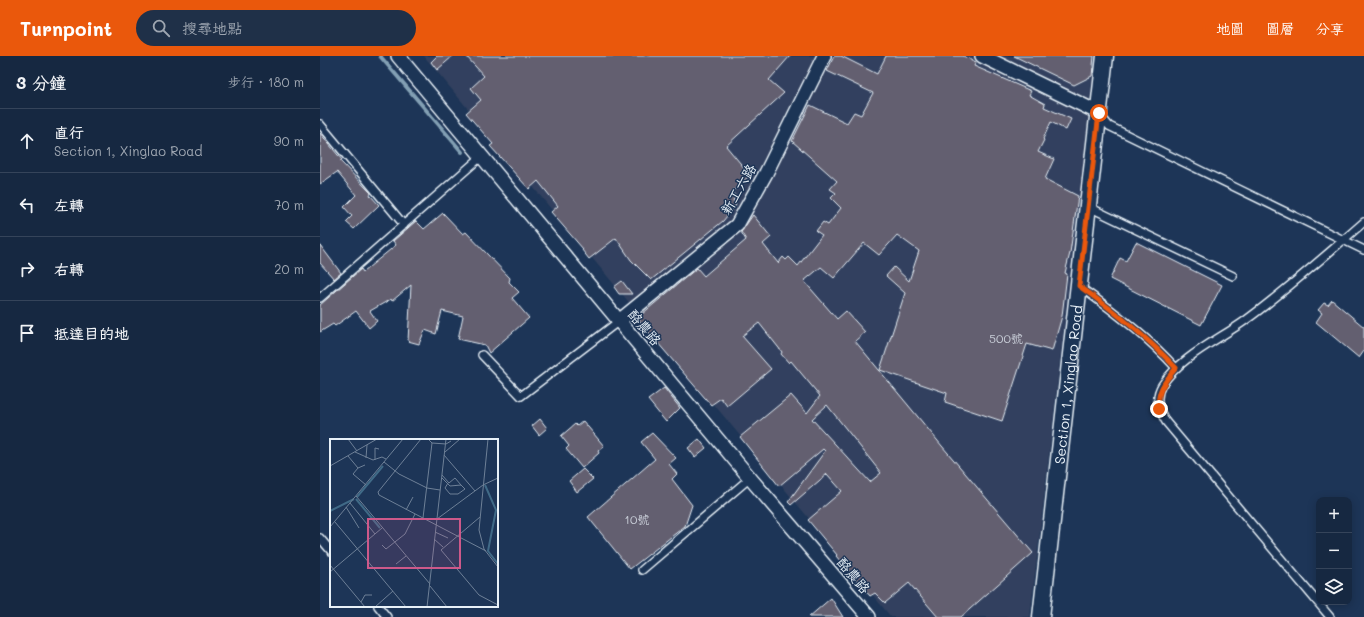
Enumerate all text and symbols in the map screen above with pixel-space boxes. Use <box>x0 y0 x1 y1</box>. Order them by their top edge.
search box <box>136 10 416 46</box>
text: Turnpoint <box>20 16 112 41</box>
icon: search <box>150 17 172 39</box>
text: 搜尋地點 <box>182 18 242 38</box>
text: 地圖 <box>1216 19 1244 38</box>
text: 圖層 <box>1266 19 1294 38</box>
text: 分享 <box>1316 19 1344 38</box>
text: 3 分鐘 <box>16 71 66 93</box>
text: 步行 · 180 m <box>228 73 304 90</box>
route start <box>1090 104 1108 122</box>
text: 直行 <box>54 122 84 142</box>
icon: ahead <box>16 130 38 152</box>
text: 90 m <box>274 132 304 149</box>
text: Section 1, Xinglao Road <box>54 142 203 159</box>
street label: 新工六路 <box>716 160 760 218</box>
icon: left <box>16 194 38 216</box>
text: 左轉 <box>54 195 84 215</box>
text: 70 m <box>274 196 304 213</box>
icon: right <box>16 258 38 280</box>
text: 右轉 <box>54 259 84 279</box>
text: 20 m <box>274 260 304 277</box>
street label: Section 1, Xinglao Road <box>1049 304 1086 465</box>
street label: 酪農路 <box>624 305 666 349</box>
icon: arrive <box>16 322 38 344</box>
text: 抵達目的地 <box>54 323 129 343</box>
house number: 500號 <box>989 330 1023 346</box>
route end <box>1150 400 1168 418</box>
inset map <box>330 439 498 607</box>
map controls <box>1316 497 1352 605</box>
button: + <box>1316 497 1352 533</box>
house number: 10號 <box>625 511 649 527</box>
button: − <box>1316 533 1352 569</box>
street label: 酪農路 <box>833 553 875 597</box>
button: layers <box>1316 569 1352 605</box>

